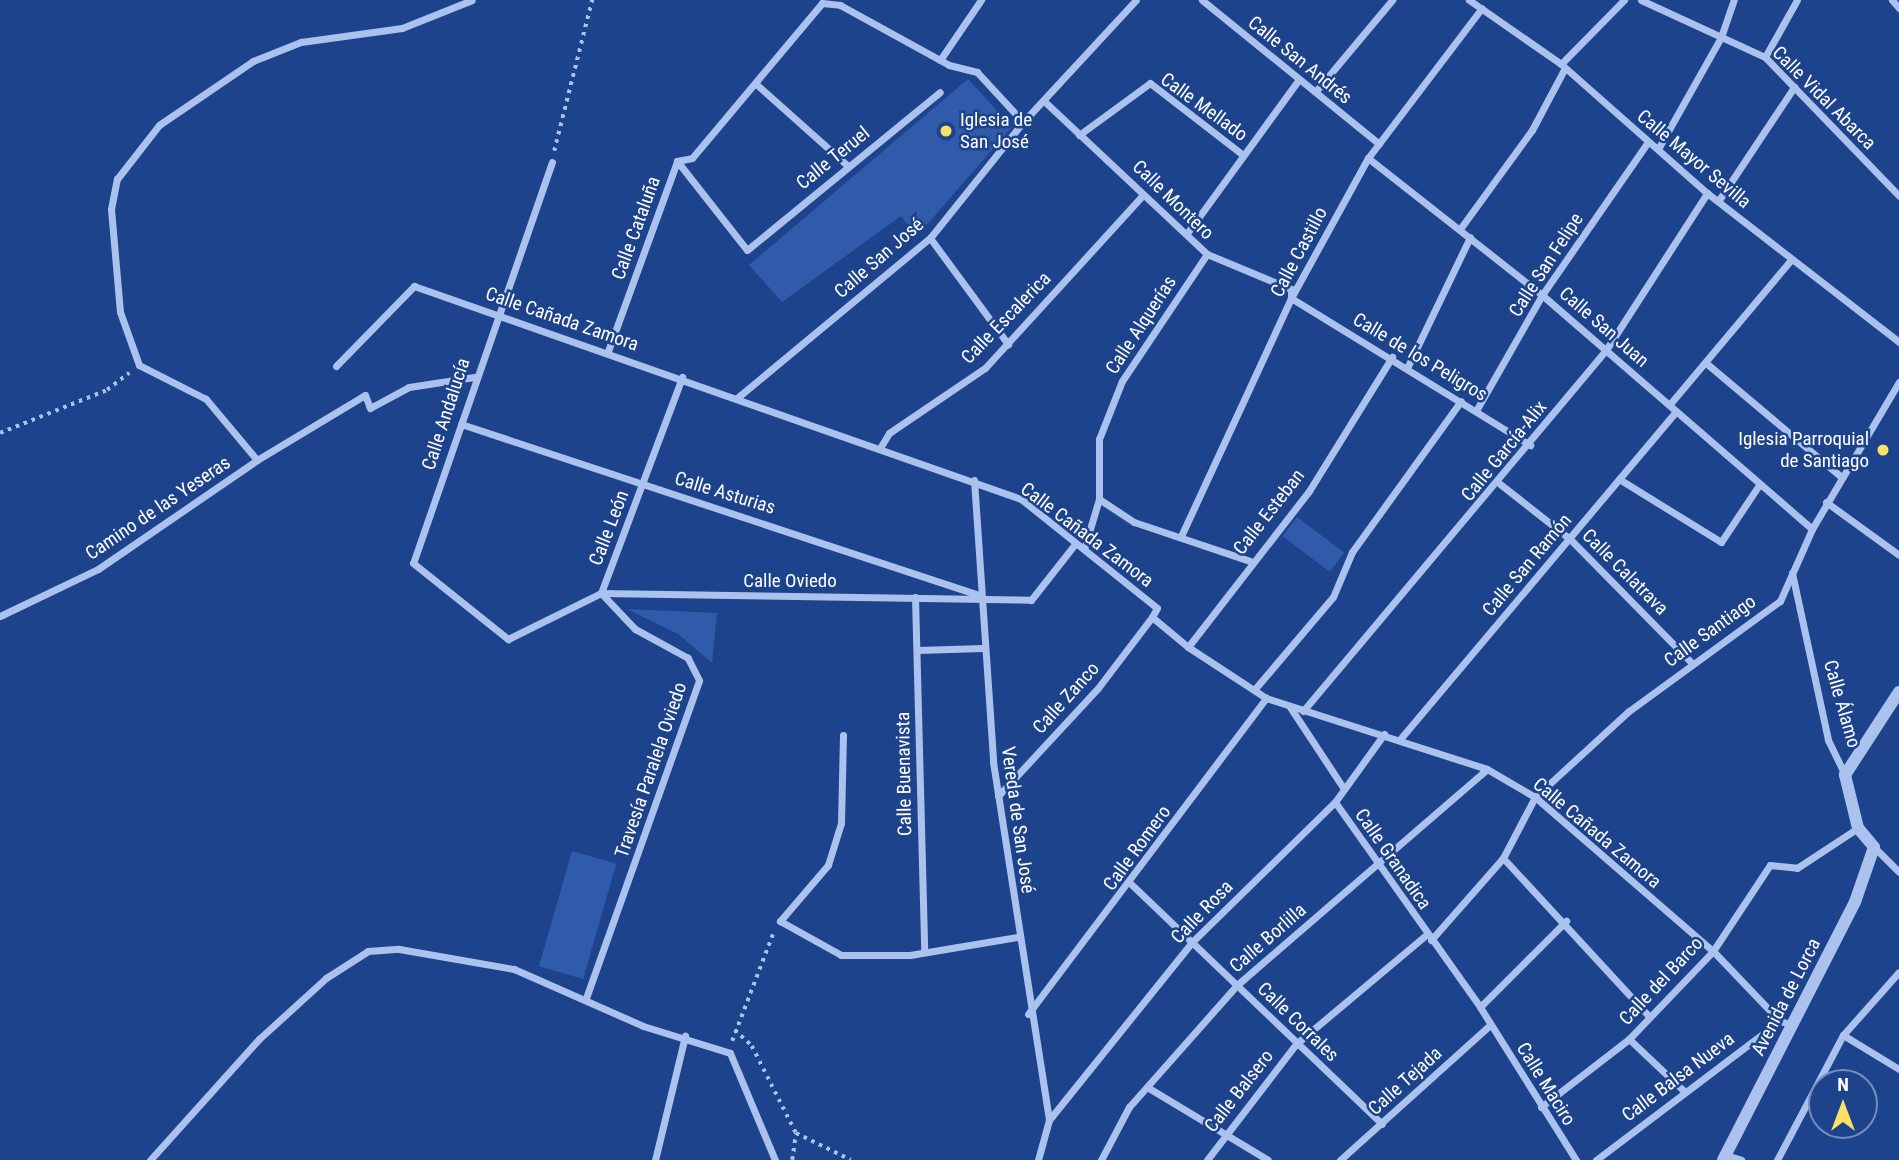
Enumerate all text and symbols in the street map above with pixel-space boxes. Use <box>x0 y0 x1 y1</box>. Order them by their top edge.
street label: Calle San Andrés <box>1243 11 1357 109</box>
street label: Calle Vidal Abarca <box>1767 41 1881 155</box>
street label: Calle Mellado <box>1156 68 1252 146</box>
street label: Calle Mayor Sevilla <box>1632 105 1756 213</box>
place label: Iglesia de San José <box>960 109 1032 153</box>
street label: Calle Teruel <box>792 121 874 195</box>
marker: Iglesia de San José <box>938 123 954 139</box>
street label: Calle Montero <box>1127 155 1219 245</box>
street label: Calle Cataluña <box>607 173 665 283</box>
street label: Calle Castillo <box>1266 203 1332 301</box>
street label: Calle San Felipe <box>1504 209 1588 321</box>
street label: Calle San José <box>830 213 928 303</box>
street label: Calle Escalerica <box>956 267 1056 369</box>
street label: Calle Alquerías <box>1101 271 1181 379</box>
street label: Calle Cañada Zamora <box>482 282 642 356</box>
street label: Calle San Juan <box>1555 282 1653 372</box>
street label: Calle de los Peligros <box>1349 308 1491 406</box>
street label: Calle Andalucía <box>417 355 475 473</box>
street label: Calle García-Alix <box>1456 396 1552 506</box>
place label: Iglesia Parroquial de Santiago <box>1738 428 1869 472</box>
marker: Iglesia Parroquial de Santiago <box>1875 442 1891 458</box>
street label: Camino de las Yeseras <box>81 451 235 565</box>
street label: Calle Esteban <box>1229 465 1309 559</box>
street label: Calle Asturias <box>672 467 778 519</box>
street label: Calle Cañada Zamora <box>1016 478 1158 592</box>
street label: Calle León <box>584 487 634 569</box>
street label: Calle San Ramón <box>1478 509 1576 621</box>
street label: Calle Calatrava <box>1577 524 1673 620</box>
street label: Calle Oviedo <box>743 570 837 592</box>
street label: Calle Santiago <box>1660 590 1760 672</box>
street label: Calle Zanco <box>1028 658 1104 738</box>
street label: Calle Álamo <box>1819 658 1865 750</box>
street label: Travesía Paralela Oviedo <box>610 679 692 861</box>
street label: Calle Buenavista <box>892 712 916 836</box>
street label: Vereda de San José <box>996 745 1040 895</box>
street label: Calle Cañada Zamora <box>1528 773 1666 893</box>
street label: Calle Romero <box>1098 801 1176 895</box>
street label: Calle Granadica <box>1350 804 1436 914</box>
street label: Calle Rosa <box>1166 876 1238 948</box>
street label: Calle Borlilla <box>1225 899 1311 977</box>
street label: Calle del Barco <box>1614 932 1708 1030</box>
street label: Avenida de Lorca <box>1747 935 1825 1059</box>
street label: Calle Corrales <box>1253 978 1343 1066</box>
street label: Calle Balsa Nueva <box>1617 1027 1739 1127</box>
street label: Calle Maciro <box>1512 1038 1580 1130</box>
street label: Calle Tejada <box>1363 1042 1447 1120</box>
street label: Calle Balsero <box>1200 1045 1278 1137</box>
north arrow <box>1808 1069 1878 1139</box>
text: N <box>1837 1073 1849 1096</box>

